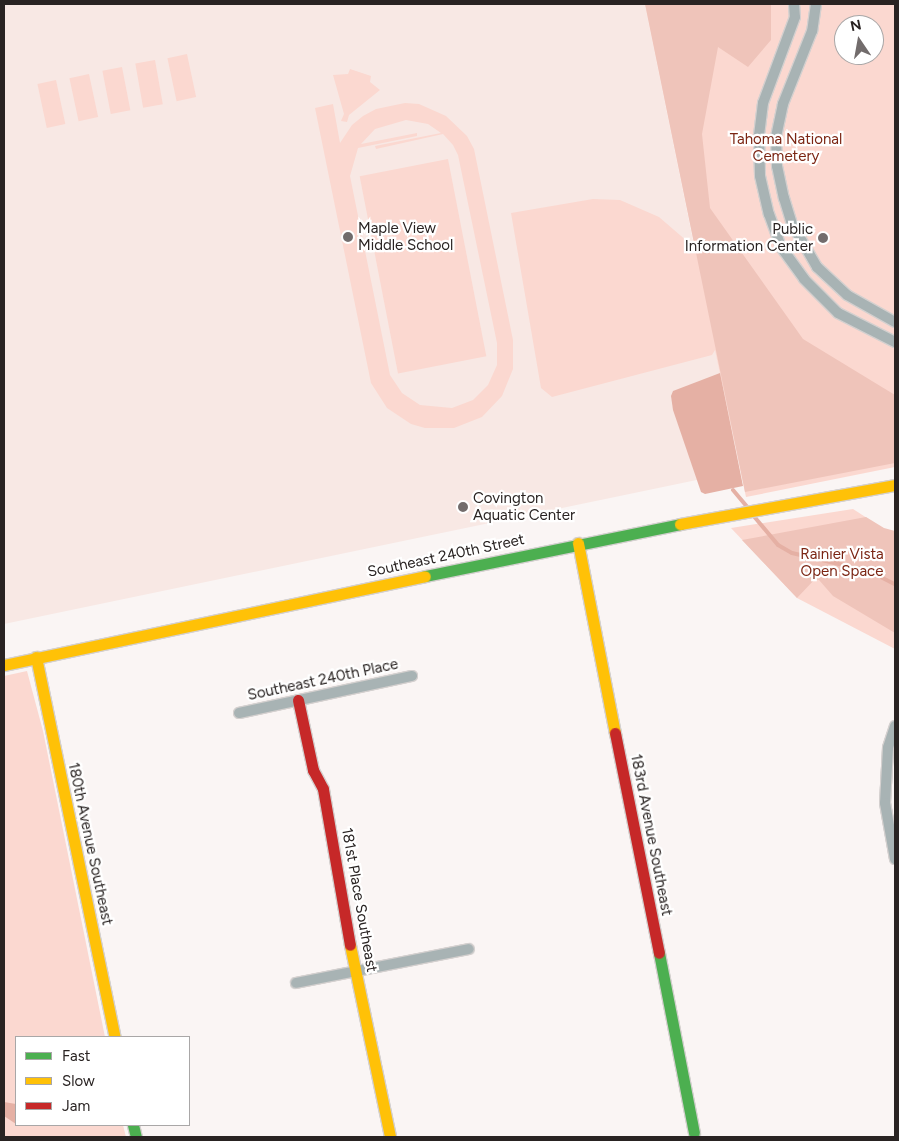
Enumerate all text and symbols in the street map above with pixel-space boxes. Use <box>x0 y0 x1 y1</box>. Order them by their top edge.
north arrow <box>834 15 884 65</box>
text: N <box>849 16 863 35</box>
park label: Tahoma National Cemetery <box>730 130 842 165</box>
place label: Maple View Middle School <box>358 219 453 254</box>
place label: Public Information Center <box>685 220 813 255</box>
marker: Maple View Middle School <box>342 231 354 243</box>
marker: Public Information Center <box>817 232 829 244</box>
place label: Covington Aquatic Center <box>473 489 575 524</box>
marker: Covington Aquatic Center <box>457 501 469 513</box>
street label: Southeast 240th Street <box>366 531 526 581</box>
park label: Rainier Vista Open Space <box>800 545 884 580</box>
street label: Southeast 240th Place <box>246 655 400 705</box>
street label: 183rd Avenue Southeast <box>626 753 676 917</box>
street label: 180th Avenue Southeast <box>64 761 116 927</box>
street label: 181st Place Southeast <box>337 826 381 974</box>
legend <box>15 1036 190 1126</box>
text: Fast <box>62 1047 90 1065</box>
text: Slow <box>62 1072 95 1090</box>
text: Jam <box>62 1097 90 1115</box>

